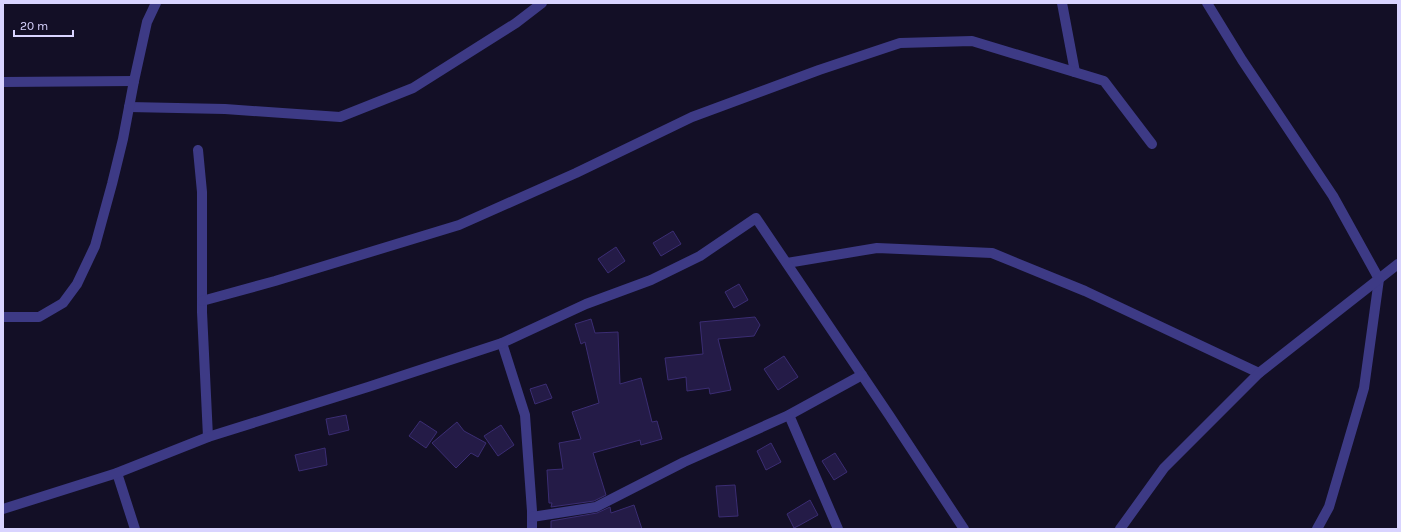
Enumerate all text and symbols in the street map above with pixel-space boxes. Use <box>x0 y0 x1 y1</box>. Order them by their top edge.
scale bar <box>14 12 73 38</box>
text: 20 m <box>20 19 48 33</box>

